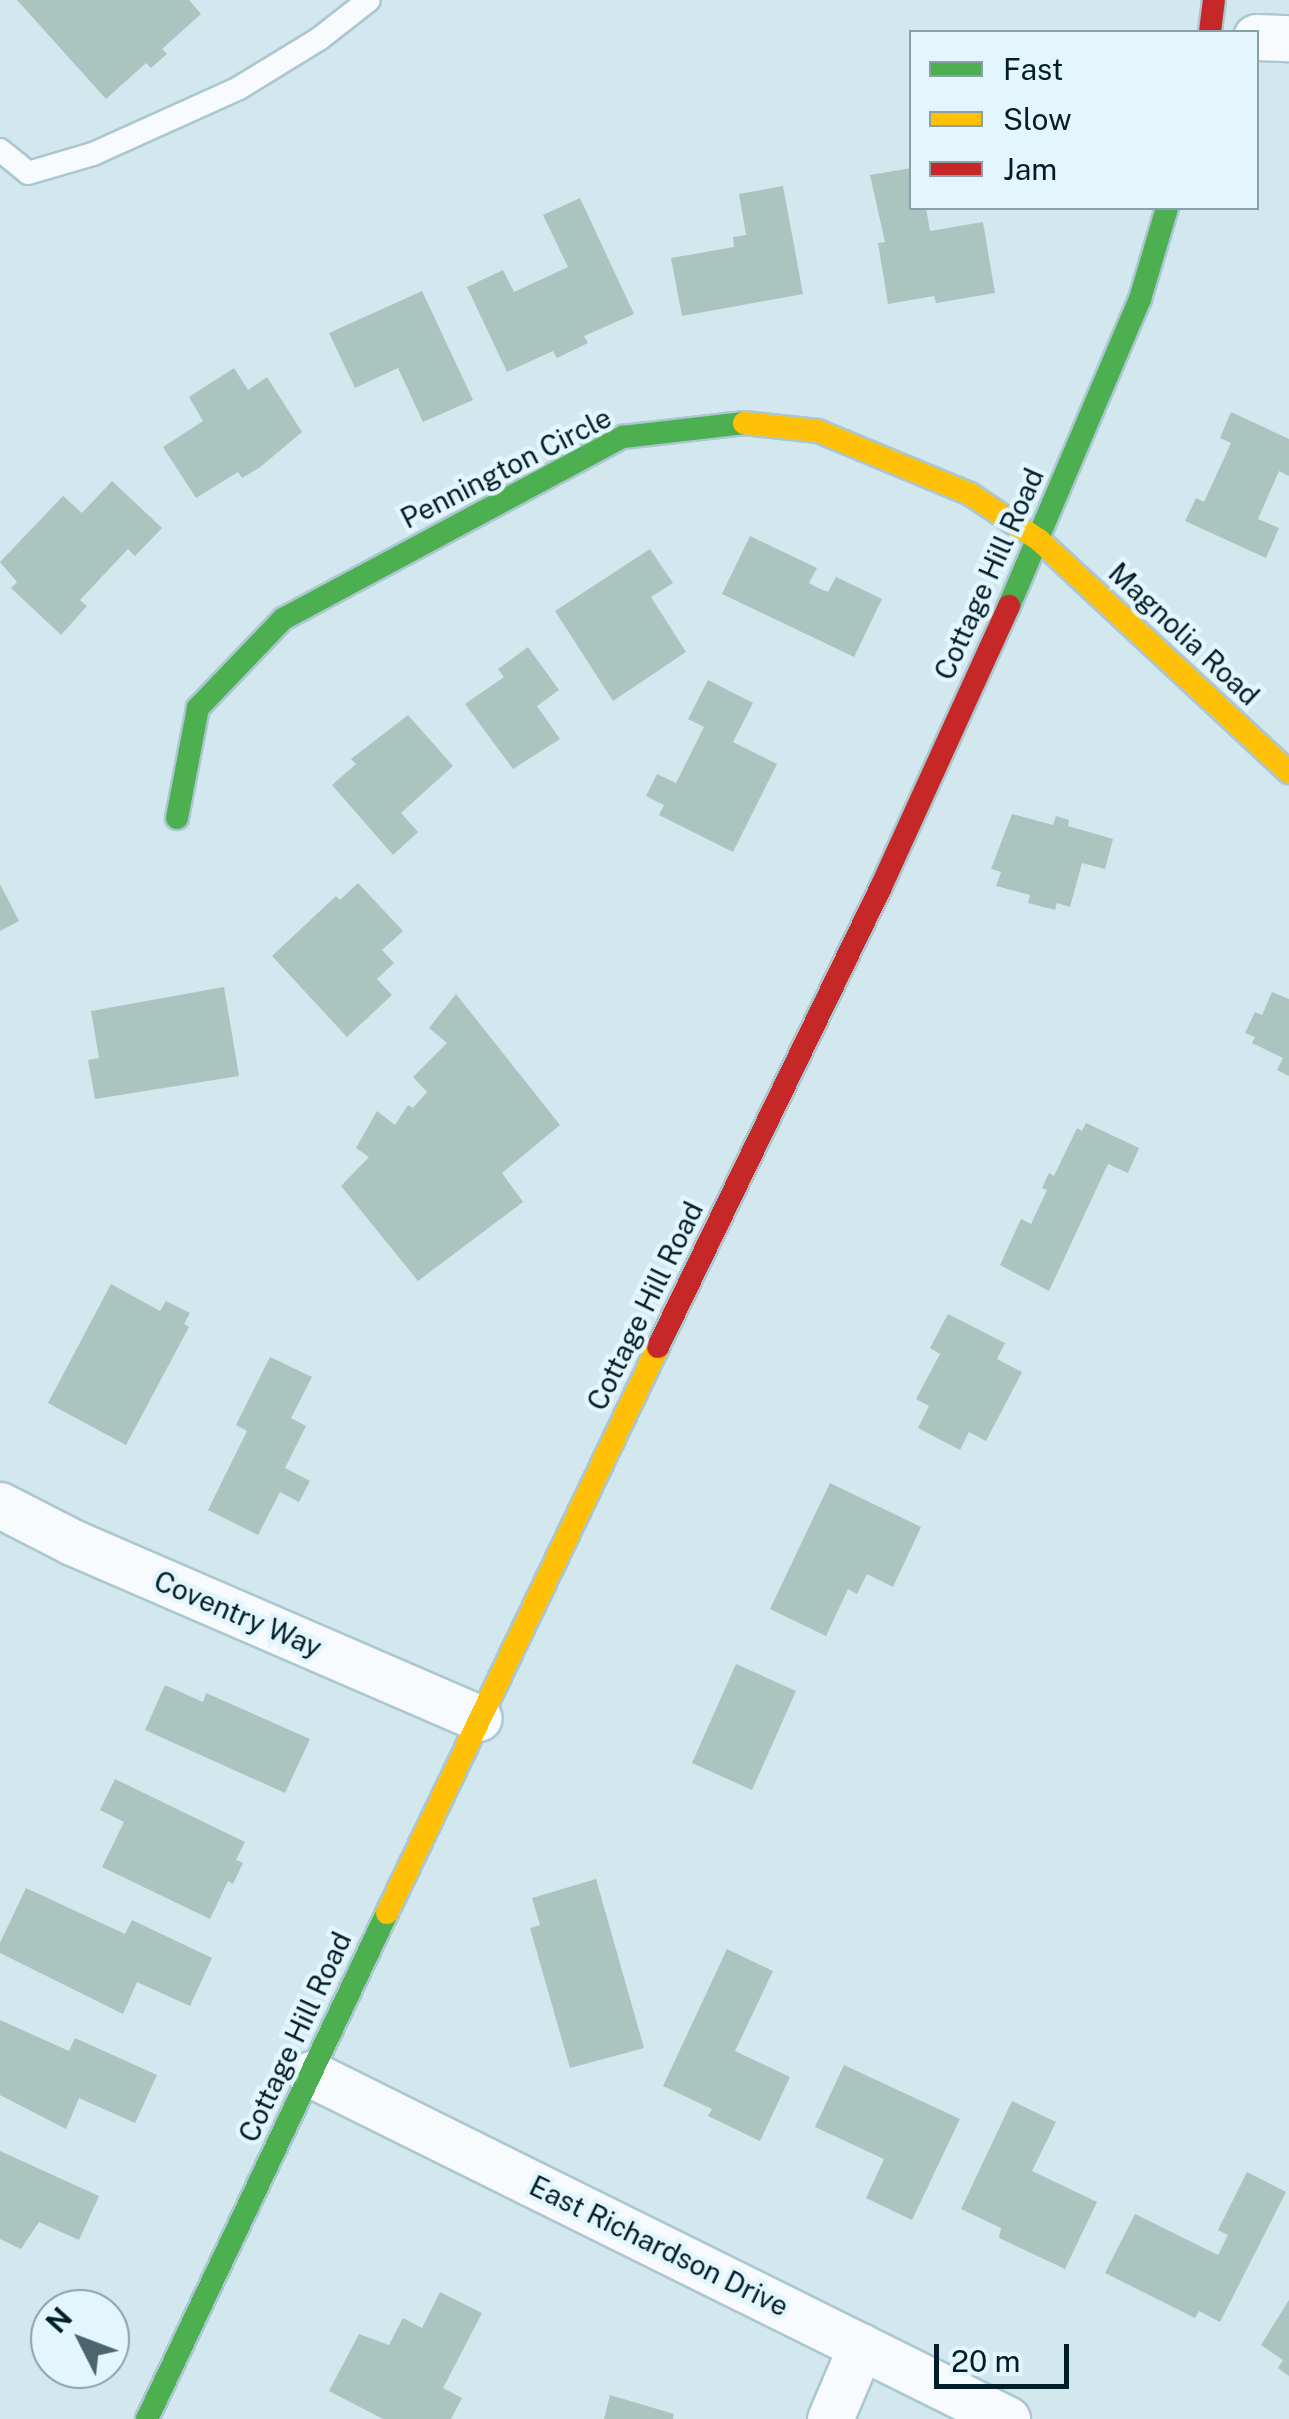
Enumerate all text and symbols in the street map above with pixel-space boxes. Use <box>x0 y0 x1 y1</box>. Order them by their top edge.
legend <box>909 30 1259 210</box>
text: Fast <box>1003 51 1063 87</box>
text: Slow <box>1003 101 1072 137</box>
text: Jam <box>1003 151 1057 187</box>
street label: Pennington Circle <box>395 400 617 536</box>
street label: Cottage Hill Road <box>927 463 1051 685</box>
street label: Magnolia Road <box>1102 556 1266 712</box>
street label: Cottage Hill Road <box>580 1196 710 1416</box>
street label: Coventry Way <box>149 1563 327 1665</box>
street label: Cottage Hill Road <box>232 1927 358 2147</box>
street label: East Richardson Drive <box>524 2169 794 2323</box>
north arrow <box>30 2289 130 2389</box>
text: N <box>39 2301 78 2339</box>
scale bar <box>939 2324 1074 2386</box>
text: 20 m <box>951 2343 1020 2379</box>

